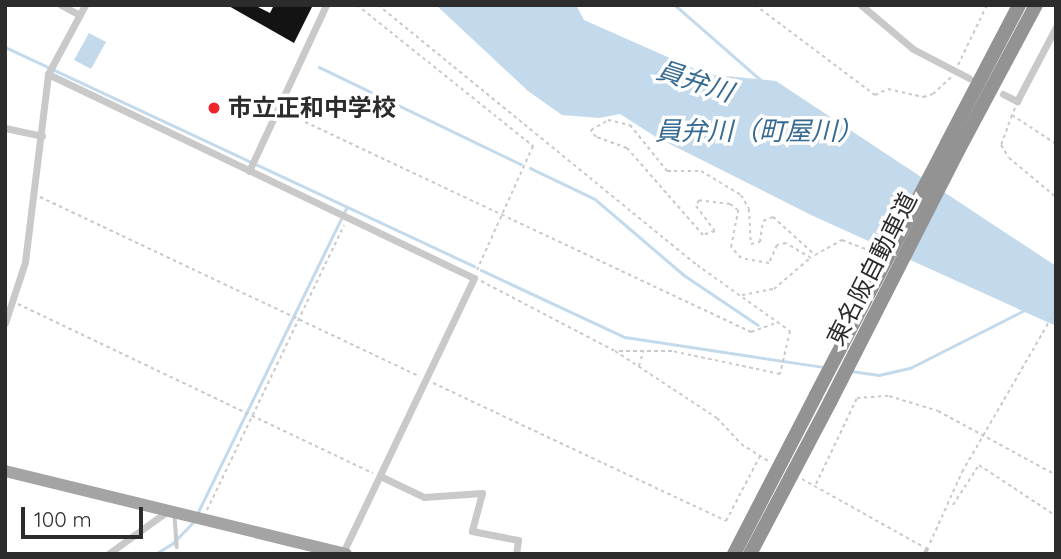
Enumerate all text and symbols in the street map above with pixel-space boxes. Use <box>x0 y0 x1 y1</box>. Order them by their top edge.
water label: 員弁川 <box>653 54 737 108</box>
place label: 市立正和中学校 <box>228 94 396 122</box>
marker: 市立正和中学校 <box>206 100 222 116</box>
water label: 員弁川（町屋川） <box>655 115 863 147</box>
street label: 東名阪自動車道 <box>821 188 923 350</box>
scale bar <box>24 492 147 536</box>
text: 100 m <box>34 506 92 532</box>

